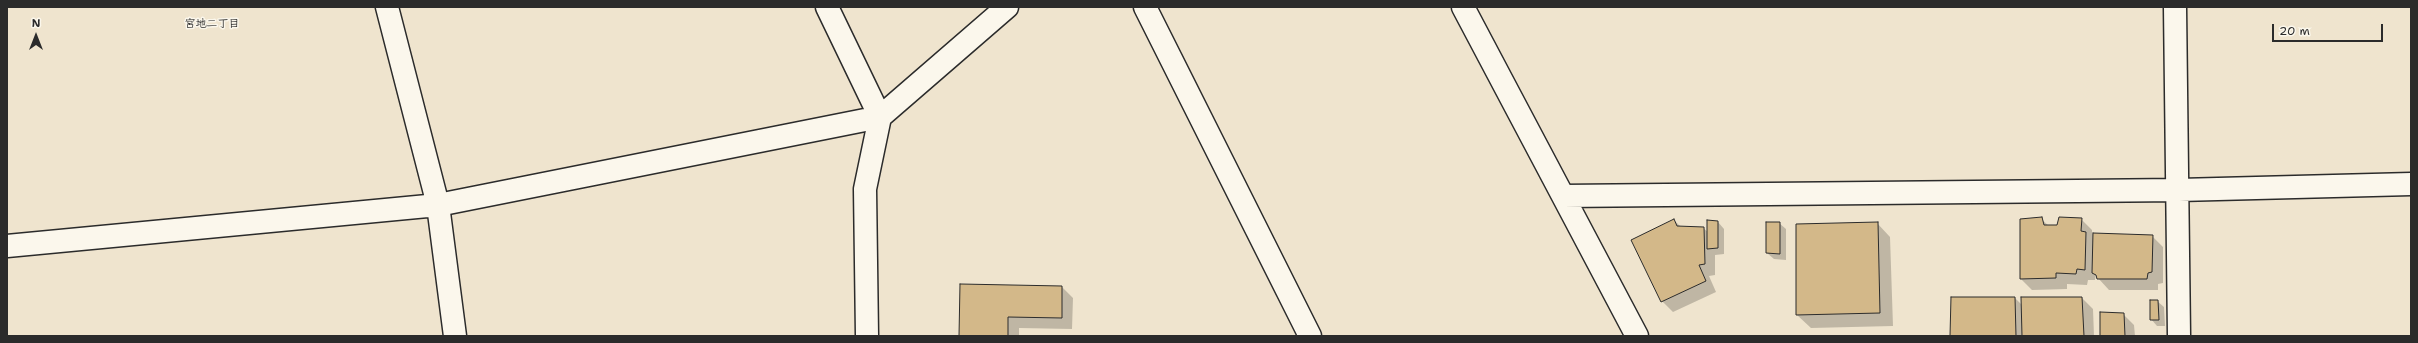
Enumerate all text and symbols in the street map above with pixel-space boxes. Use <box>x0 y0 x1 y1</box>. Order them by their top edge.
north arrow <box>16 16 56 56</box>
text: N <box>32 16 40 31</box>
scale bar <box>2274 16 2385 42</box>
district label: 宮地二丁目 <box>185 17 239 31</box>
text: 20 m <box>2279 23 2310 39</box>

